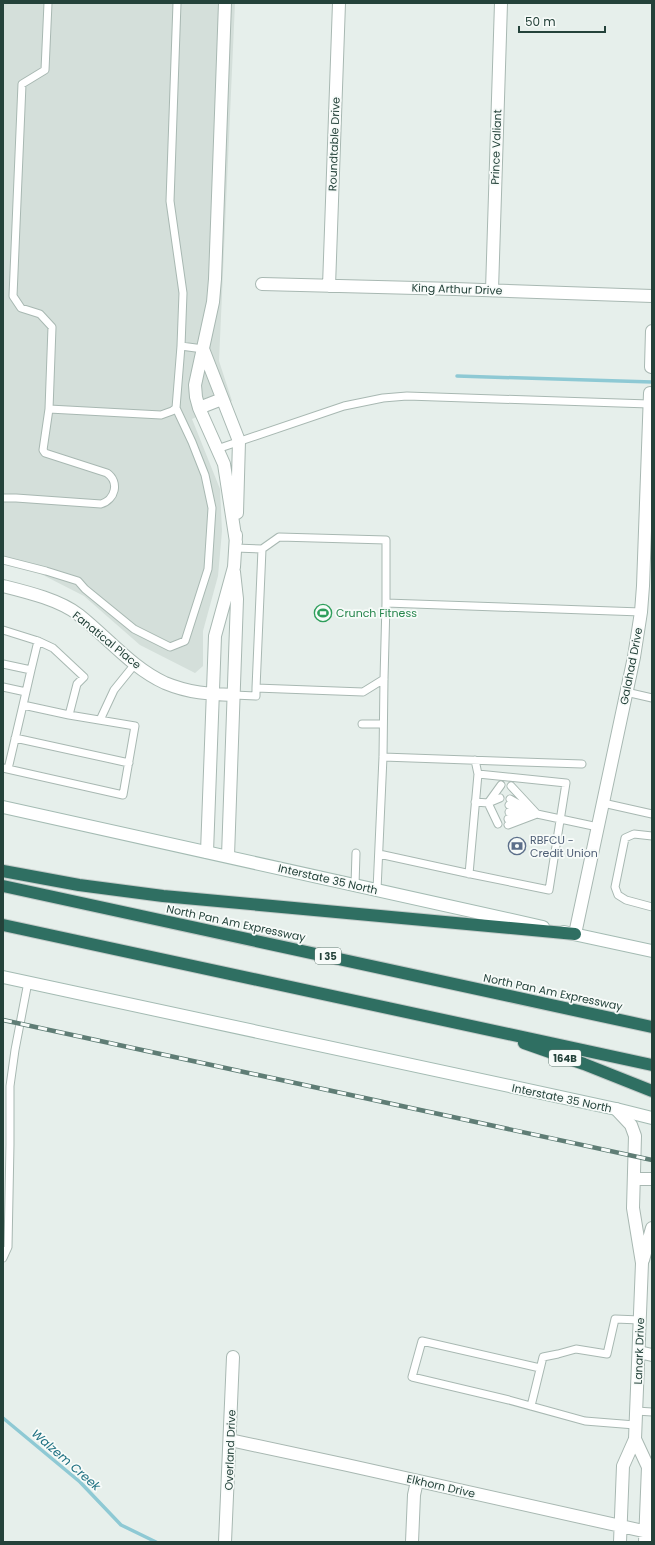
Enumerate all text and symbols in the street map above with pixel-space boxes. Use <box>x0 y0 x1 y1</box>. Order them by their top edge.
scale bar <box>519 8 605 34</box>
text: 50 m <box>525 13 556 30</box>
street label: Roundtable Drive <box>324 96 344 191</box>
street label: Prince Valiant <box>487 109 505 185</box>
street label: King Arthur Drive <box>411 279 503 299</box>
sports icon: Crunch Fitness <box>313 603 333 623</box>
place label: Crunch Fitness <box>336 605 417 621</box>
street label: Fanatical Place <box>69 607 145 673</box>
street label: Galahad Drive <box>616 626 646 706</box>
place label: RBFCU - Credit Union <box>530 832 598 861</box>
bank icon: RBFCU - Credit Union <box>507 836 527 856</box>
street label: Interstate 35 North <box>277 860 379 898</box>
street label: North Pan Am Expressway <box>165 900 308 946</box>
road number: I 35 <box>315 948 341 964</box>
street label: North Pan Am Expressway <box>482 969 625 1015</box>
road number: 164B <box>549 1050 581 1066</box>
street label: Interstate 35 North <box>511 1080 613 1116</box>
street label: Lanark Drive <box>630 1317 648 1385</box>
street label: Overland Drive <box>221 1409 239 1491</box>
water label: Walzem Creek <box>28 1425 105 1495</box>
street label: Elkhorn Drive <box>405 1470 477 1502</box>

